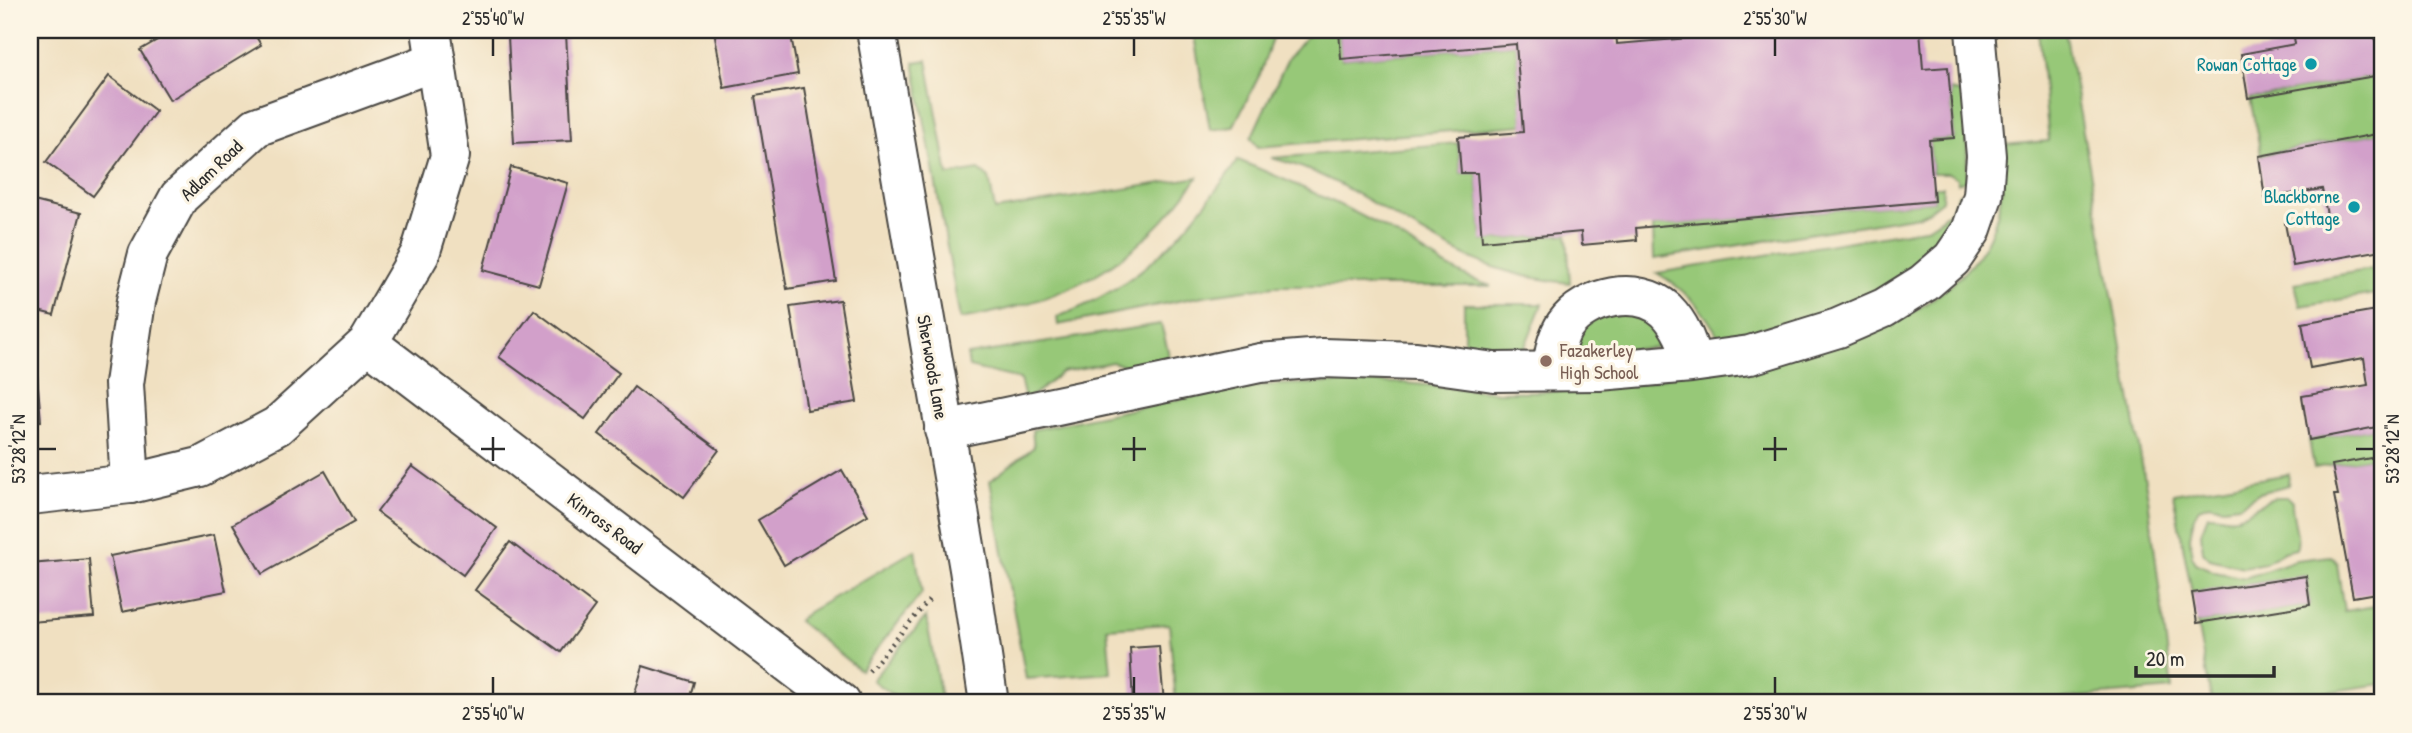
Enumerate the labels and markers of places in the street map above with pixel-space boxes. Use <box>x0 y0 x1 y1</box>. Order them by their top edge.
place label: Rowan Cottage <box>2197 51 2297 77</box>
marker: Rowan Cottage <box>2303 56 2319 72</box>
place label: Blackborne Cottage <box>2264 183 2340 231</box>
marker: Blackborne Cottage <box>2346 199 2362 215</box>
place label: Fazakerley High School <box>1559 337 1639 385</box>
marker: Fazakerley High School <box>1538 353 1554 369</box>

